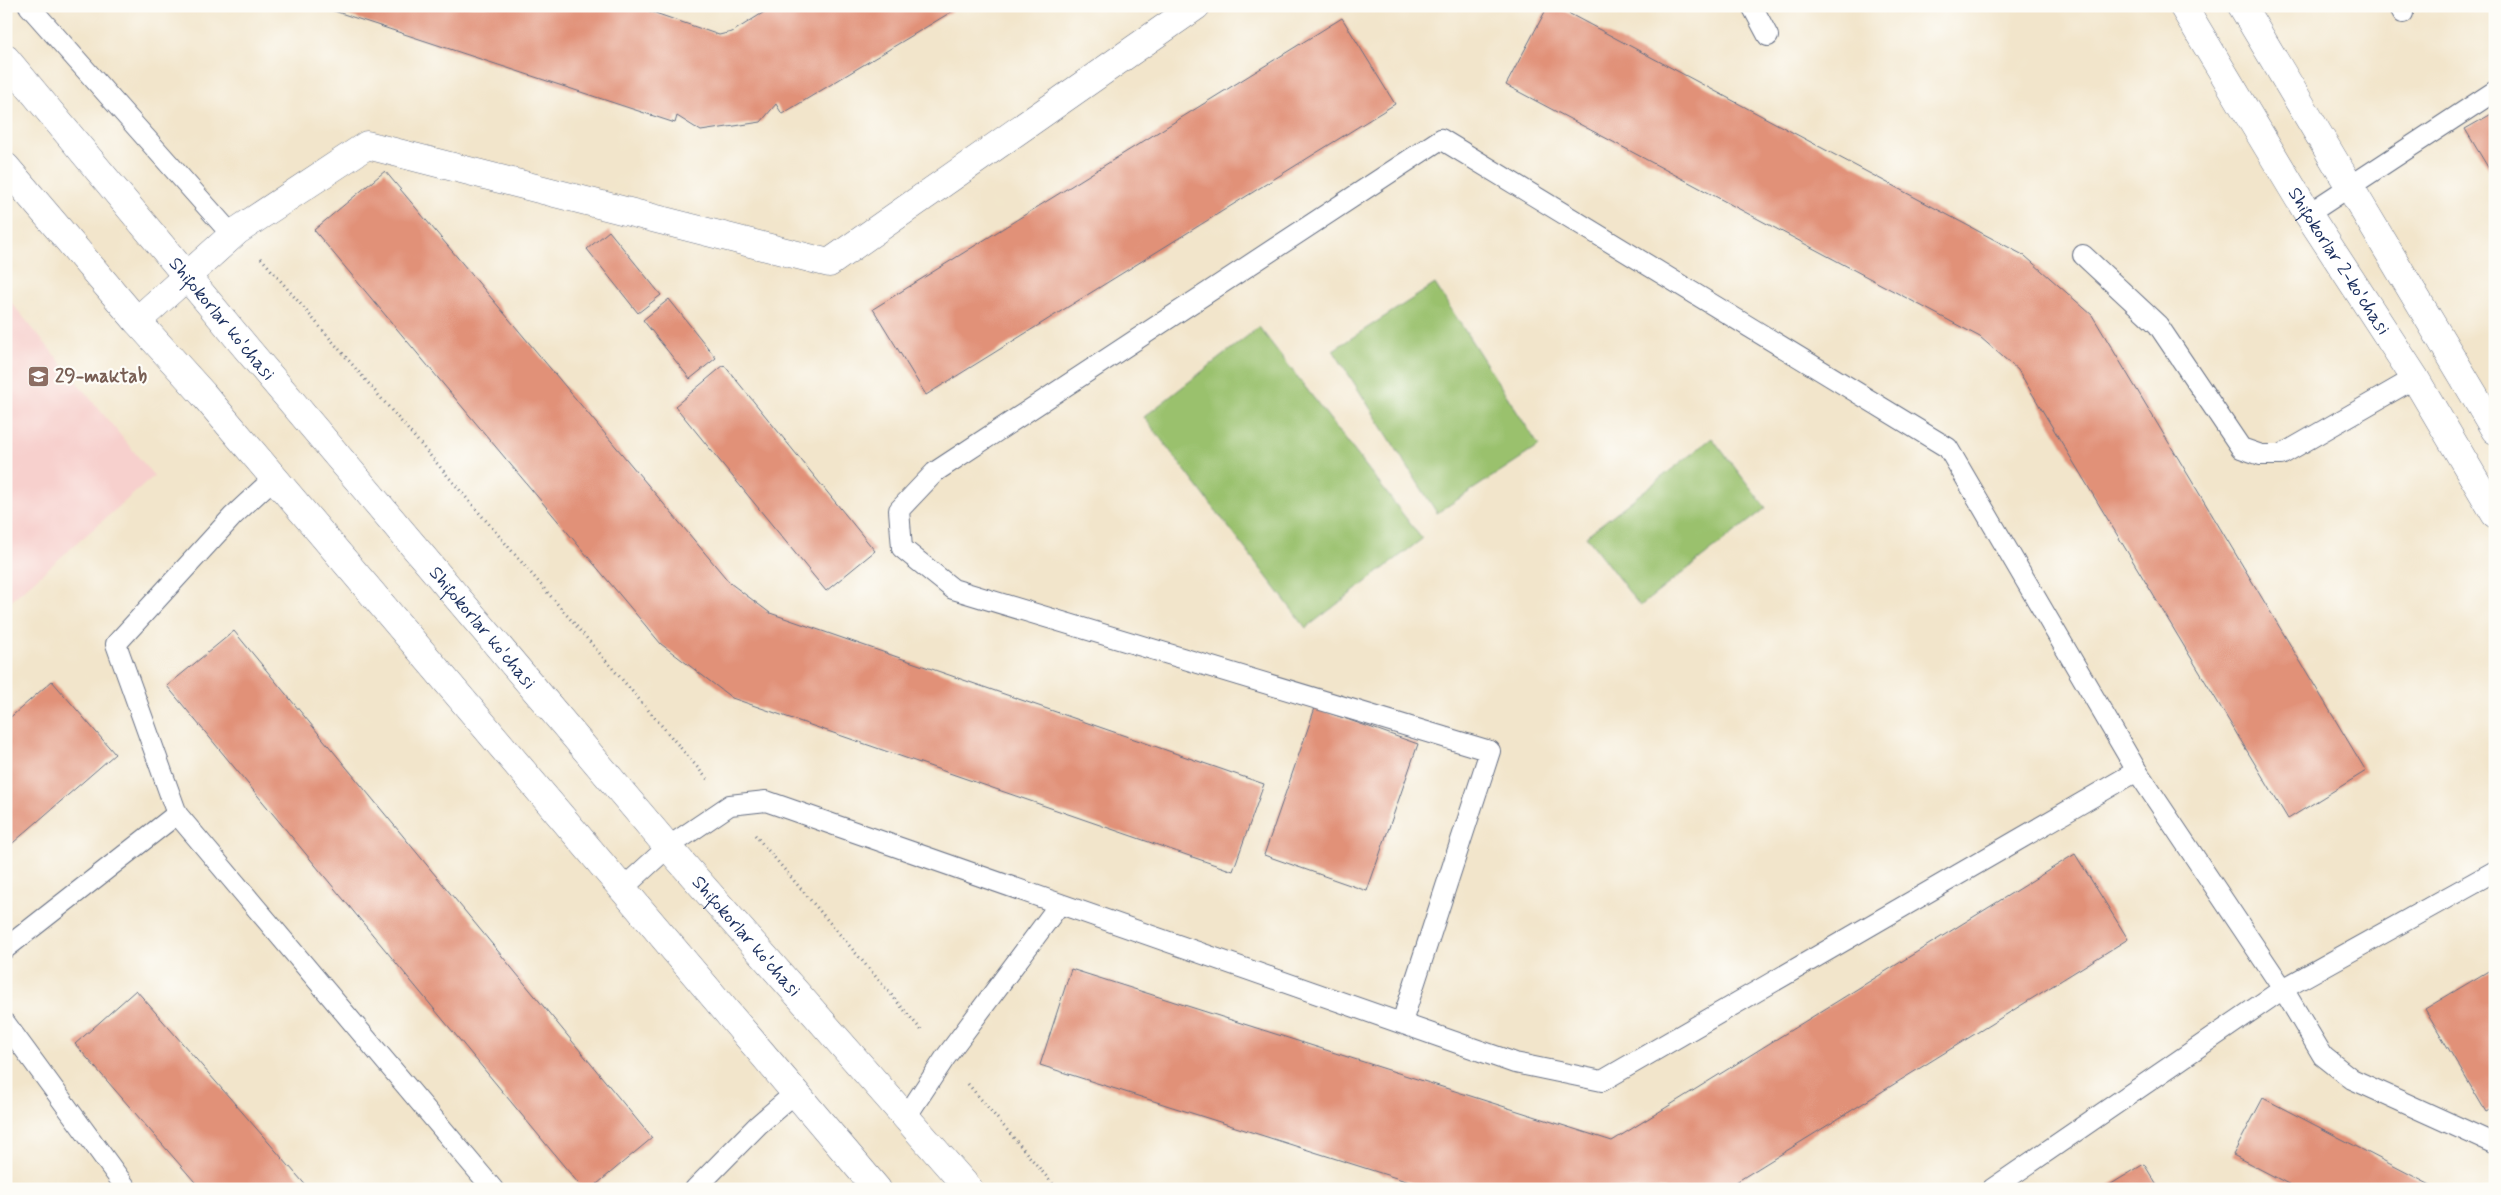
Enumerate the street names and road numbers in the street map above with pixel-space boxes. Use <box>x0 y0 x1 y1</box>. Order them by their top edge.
street label: Shifokorlar 2-ko'chasi <box>2282 182 2396 340</box>
street label: Shifokorlar ko'chasi <box>163 252 281 386</box>
street label: Shifokorlar ko'chasi <box>423 561 542 695</box>
street label: Shifokorlar ko'chasi <box>686 870 807 1002</box>

